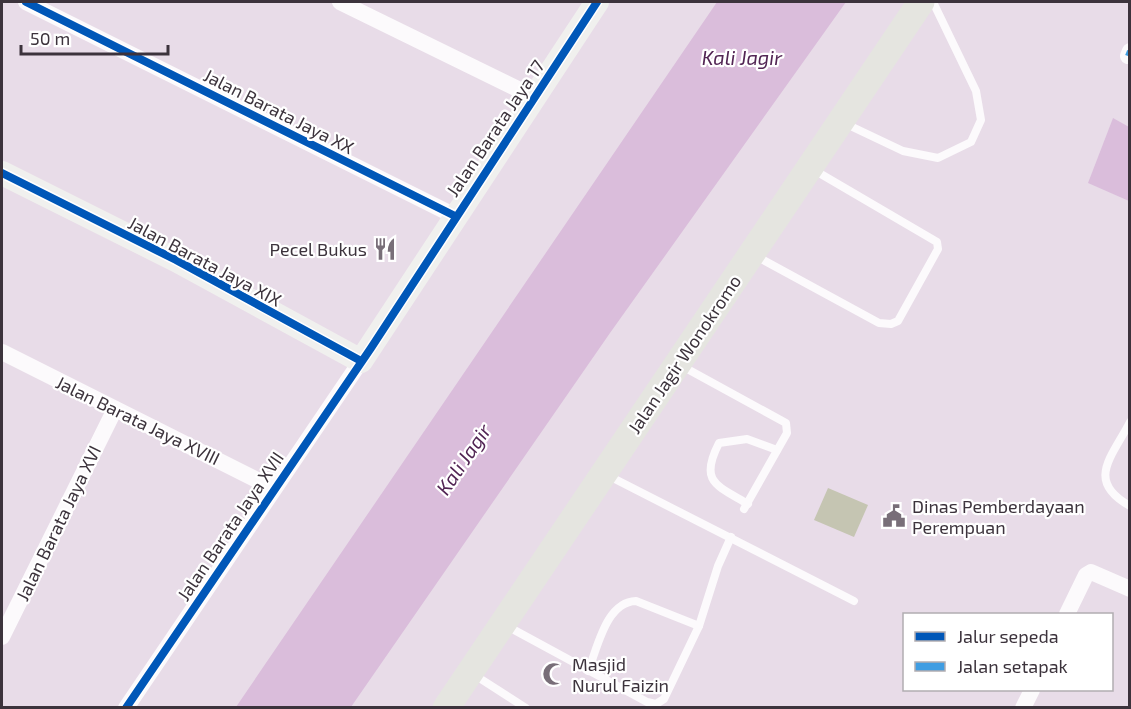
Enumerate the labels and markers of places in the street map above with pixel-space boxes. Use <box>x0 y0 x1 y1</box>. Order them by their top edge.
restaurant icon: Pecel Bukus <box>372 236 398 262</box>
place label: Pecel Bukus <box>270 238 367 260</box>
place label: Dinas Pemberdayaan Perempuan <box>912 495 1085 538</box>
public building icon: Dinas Pemberdayaan Perempuan <box>881 503 907 529</box>
place label: Masjid Nurul Faizin <box>572 653 669 696</box>
mosque icon: Masjid Nurul Faizin <box>541 661 567 687</box>

